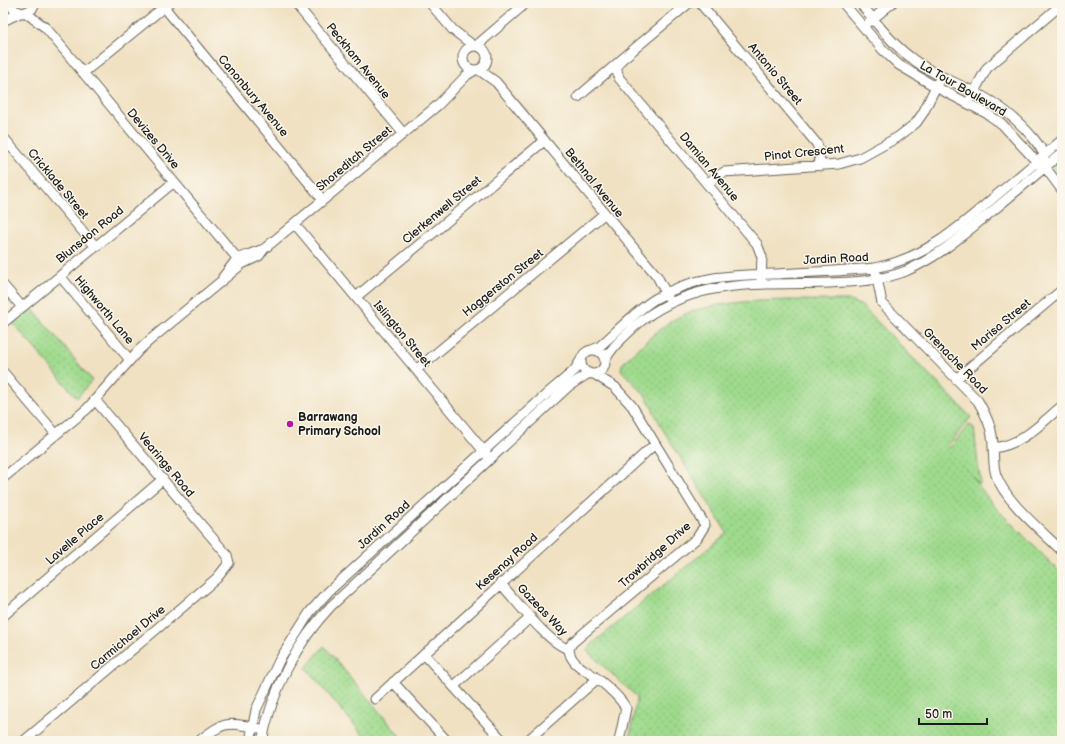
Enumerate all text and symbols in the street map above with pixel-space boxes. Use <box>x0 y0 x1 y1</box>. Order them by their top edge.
street label: Peckham Avenue <box>323 20 393 102</box>
street label: Antonio Street <box>745 40 806 108</box>
street label: Canonbury Avenue <box>214 52 292 140</box>
street label: La Tour Boulevard <box>917 58 1009 120</box>
street label: Devizes Drive <box>123 106 183 172</box>
street label: Shoreditch Street <box>313 123 395 195</box>
street label: Damian Avenue <box>676 130 742 204</box>
street label: Pinot Crescent <box>763 141 845 165</box>
street label: Bethnal Avenue <box>561 145 627 221</box>
street label: Cricklade Street <box>24 146 92 222</box>
street label: Clerkenwell Street <box>399 172 485 247</box>
street label: Blunsdon Road <box>53 203 127 267</box>
street label: Haggerston Street <box>460 246 547 320</box>
street label: Jardin Road <box>803 250 869 268</box>
street label: Highworth Lane <box>71 273 137 347</box>
street label: Marisa Street <box>968 296 1034 354</box>
street label: Islington Street <box>370 298 434 370</box>
street label: Grenache Road <box>920 325 990 397</box>
place label: Barrawang Primary School <box>298 410 381 439</box>
marker: Barrawang Primary School <box>285 419 295 429</box>
street label: Vearings Road <box>135 430 197 500</box>
street label: Jardin Road <box>355 497 413 553</box>
street label: Lavelle Place <box>43 510 107 568</box>
street label: Trowbridge Drive <box>616 519 694 591</box>
street label: Kesenay Road <box>473 530 541 594</box>
street label: Gazeas Way <box>514 581 571 640</box>
street label: Carmichael Drive <box>87 602 169 674</box>
scale bar <box>919 700 987 726</box>
text: 50 m <box>925 707 952 722</box>

